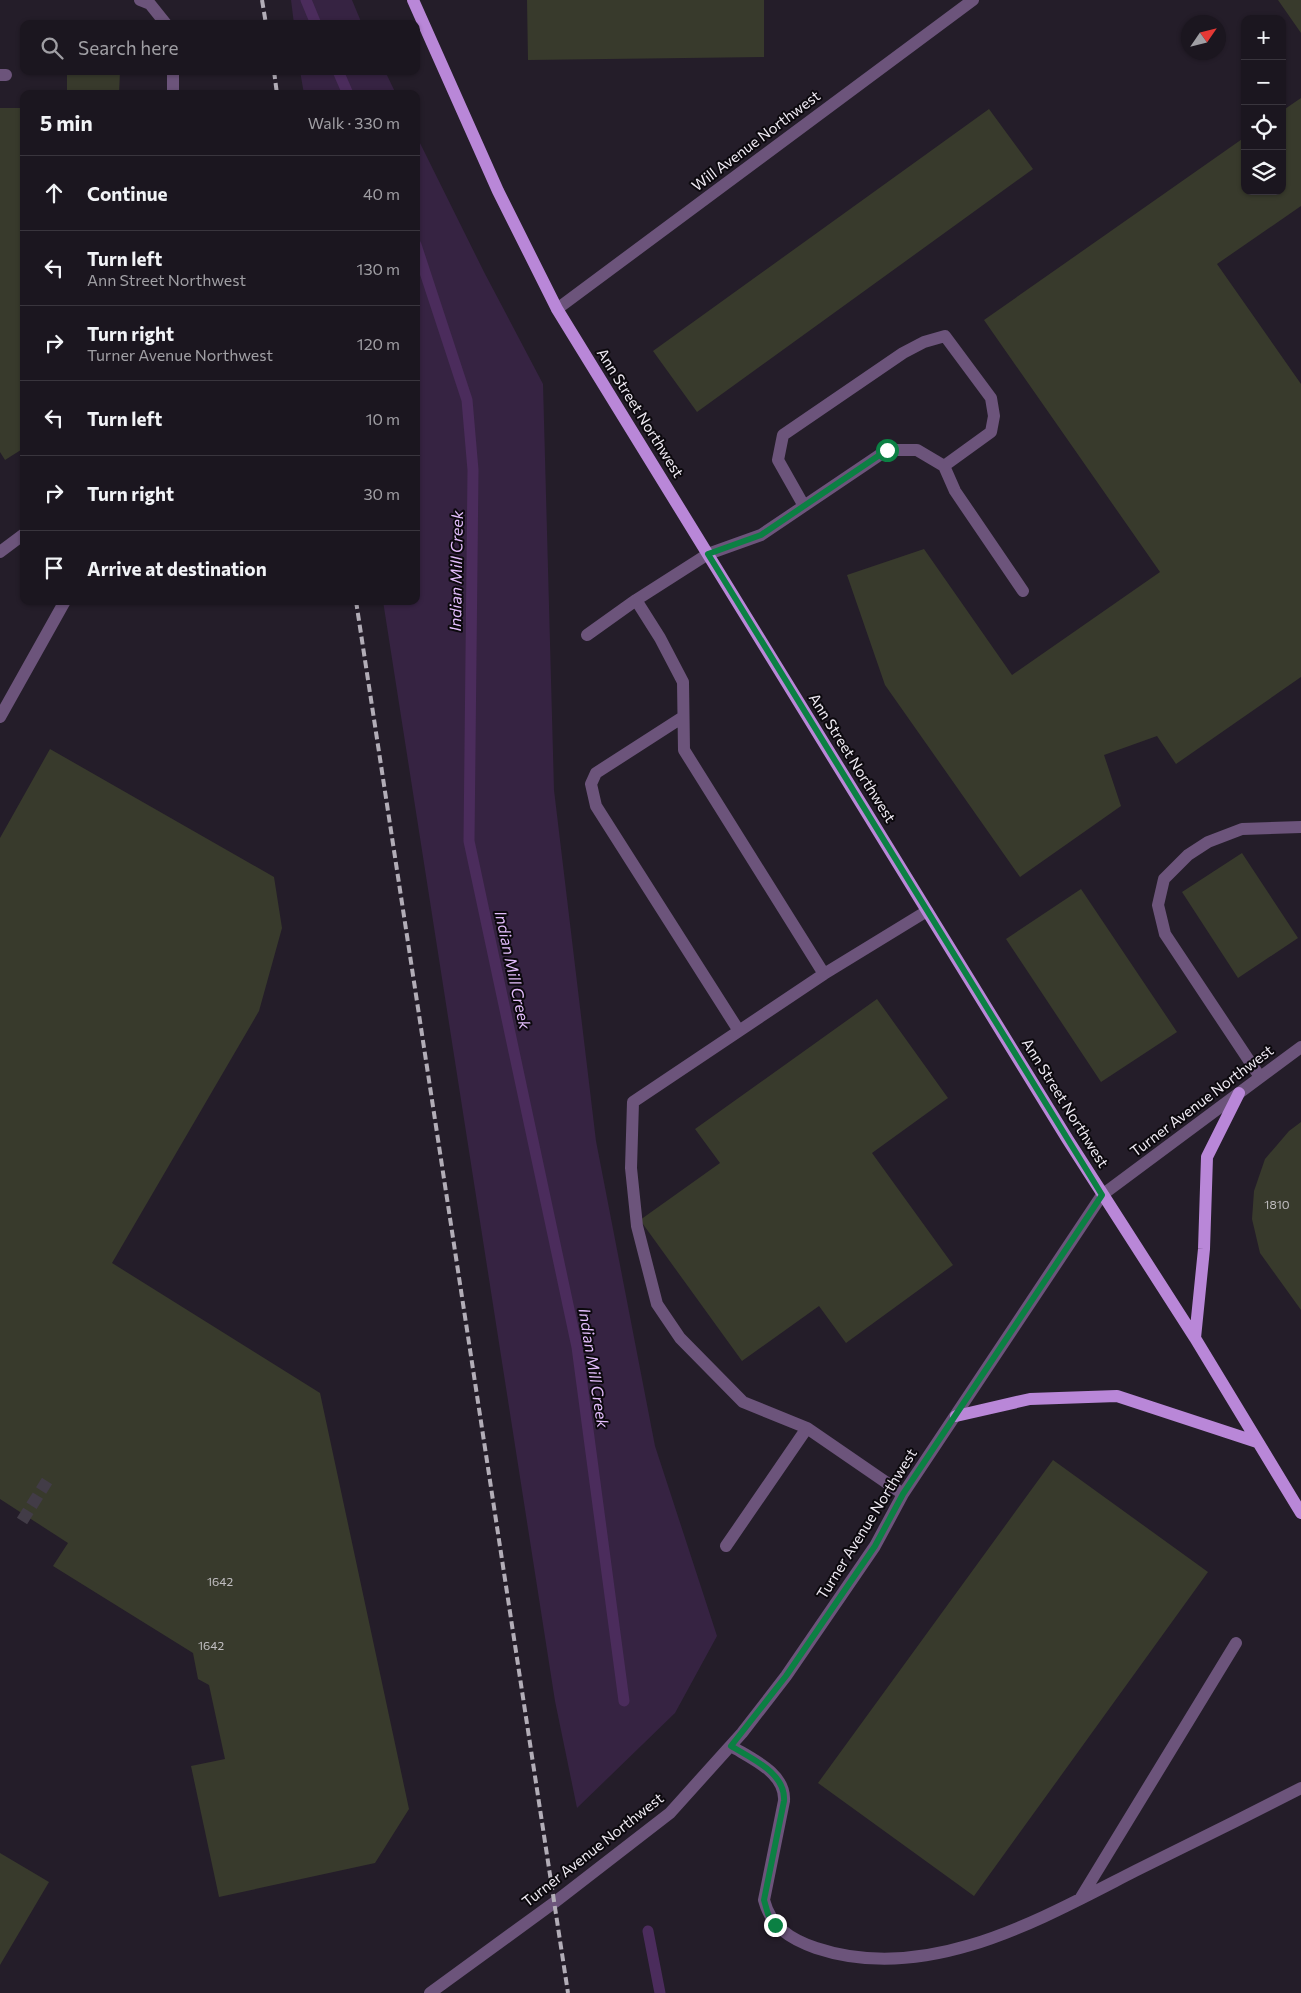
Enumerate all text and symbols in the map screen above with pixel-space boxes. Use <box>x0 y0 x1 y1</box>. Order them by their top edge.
north arrow <box>1181 15 1226 60</box>
map controls <box>1241 15 1286 195</box>
button: + <box>1241 15 1286 60</box>
search box <box>20 20 420 75</box>
icon: search <box>38 34 66 62</box>
text: Search here <box>78 36 178 59</box>
button: − <box>1241 60 1286 105</box>
street label: Will Avenue Northwest <box>688 86 823 194</box>
button: locate <box>1241 105 1286 150</box>
text: 5 min <box>40 110 93 135</box>
text: Walk · 330 m <box>308 113 400 132</box>
button: layers <box>1241 150 1286 195</box>
icon: ahead <box>40 179 68 207</box>
text: Continue <box>87 182 167 205</box>
text: 40 m <box>363 184 400 203</box>
text: Turn left <box>87 247 162 270</box>
icon: left <box>40 254 68 282</box>
text: 130 m <box>357 259 400 278</box>
text: Ann Street Northwest <box>87 270 246 289</box>
text: Turn right <box>87 322 174 345</box>
icon: right <box>40 329 68 357</box>
text: 120 m <box>357 334 400 353</box>
street label: Ann Street Northwest <box>594 344 688 480</box>
text: Turner Avenue Northwest <box>87 345 273 364</box>
icon: left <box>40 404 68 432</box>
text: Turn left <box>87 407 162 430</box>
text: 10 m <box>366 409 400 428</box>
route start <box>876 439 899 462</box>
icon: right <box>40 479 68 507</box>
text: Turn right <box>87 482 174 505</box>
text: 30 m <box>363 484 400 503</box>
water label: Indian Mill Creek <box>445 510 466 632</box>
icon: arrive <box>40 554 68 582</box>
text: Arrive at destination <box>87 557 267 580</box>
street label: Ann Street Northwest <box>806 689 900 825</box>
water label: Indian Mill Creek <box>492 909 535 1031</box>
street label: Ann Street Northwest <box>1019 1034 1113 1170</box>
street label: Turner Avenue Northwest <box>1126 1041 1276 1160</box>
house number: 1810 <box>1264 1197 1290 1211</box>
water label: Indian Mill Creek <box>576 1307 613 1429</box>
street label: Turner Avenue Northwest <box>812 1445 920 1602</box>
house number: 1642 <box>207 1574 233 1588</box>
house number: 1642 <box>198 1638 224 1652</box>
street label: Turner Avenue Northwest <box>518 1788 667 1910</box>
route end <box>764 1914 787 1937</box>

